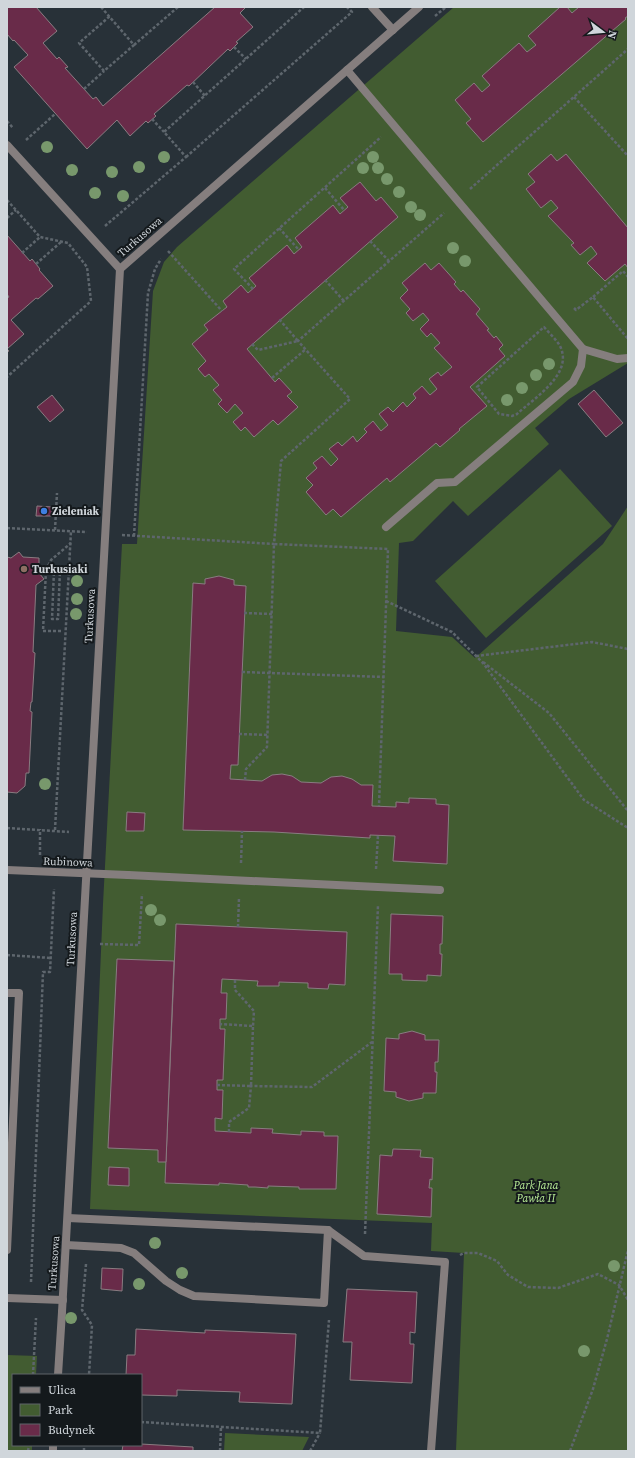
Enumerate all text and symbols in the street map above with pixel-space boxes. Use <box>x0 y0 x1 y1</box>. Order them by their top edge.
north arrow <box>583 12 623 52</box>
text: N <box>604 29 620 41</box>
street label: Turkusowa <box>115 213 166 261</box>
place label: Zieleniak <box>52 504 100 519</box>
marker: Zieleniak <box>39 506 49 516</box>
place label: Turkusiaki <box>32 562 88 577</box>
marker: Turkusiaki <box>19 564 29 574</box>
street label: Turkusowa <box>81 588 99 644</box>
street label: Rubinowa <box>43 854 93 870</box>
street label: Turkusowa <box>63 911 81 967</box>
park label: Park Jana Pawła II <box>513 1178 559 1206</box>
street label: Turkusowa <box>45 1235 63 1291</box>
legend <box>12 1374 142 1446</box>
text: Ulica <box>48 1382 77 1398</box>
text: Park <box>48 1402 73 1418</box>
text: Budynek <box>48 1422 95 1438</box>

